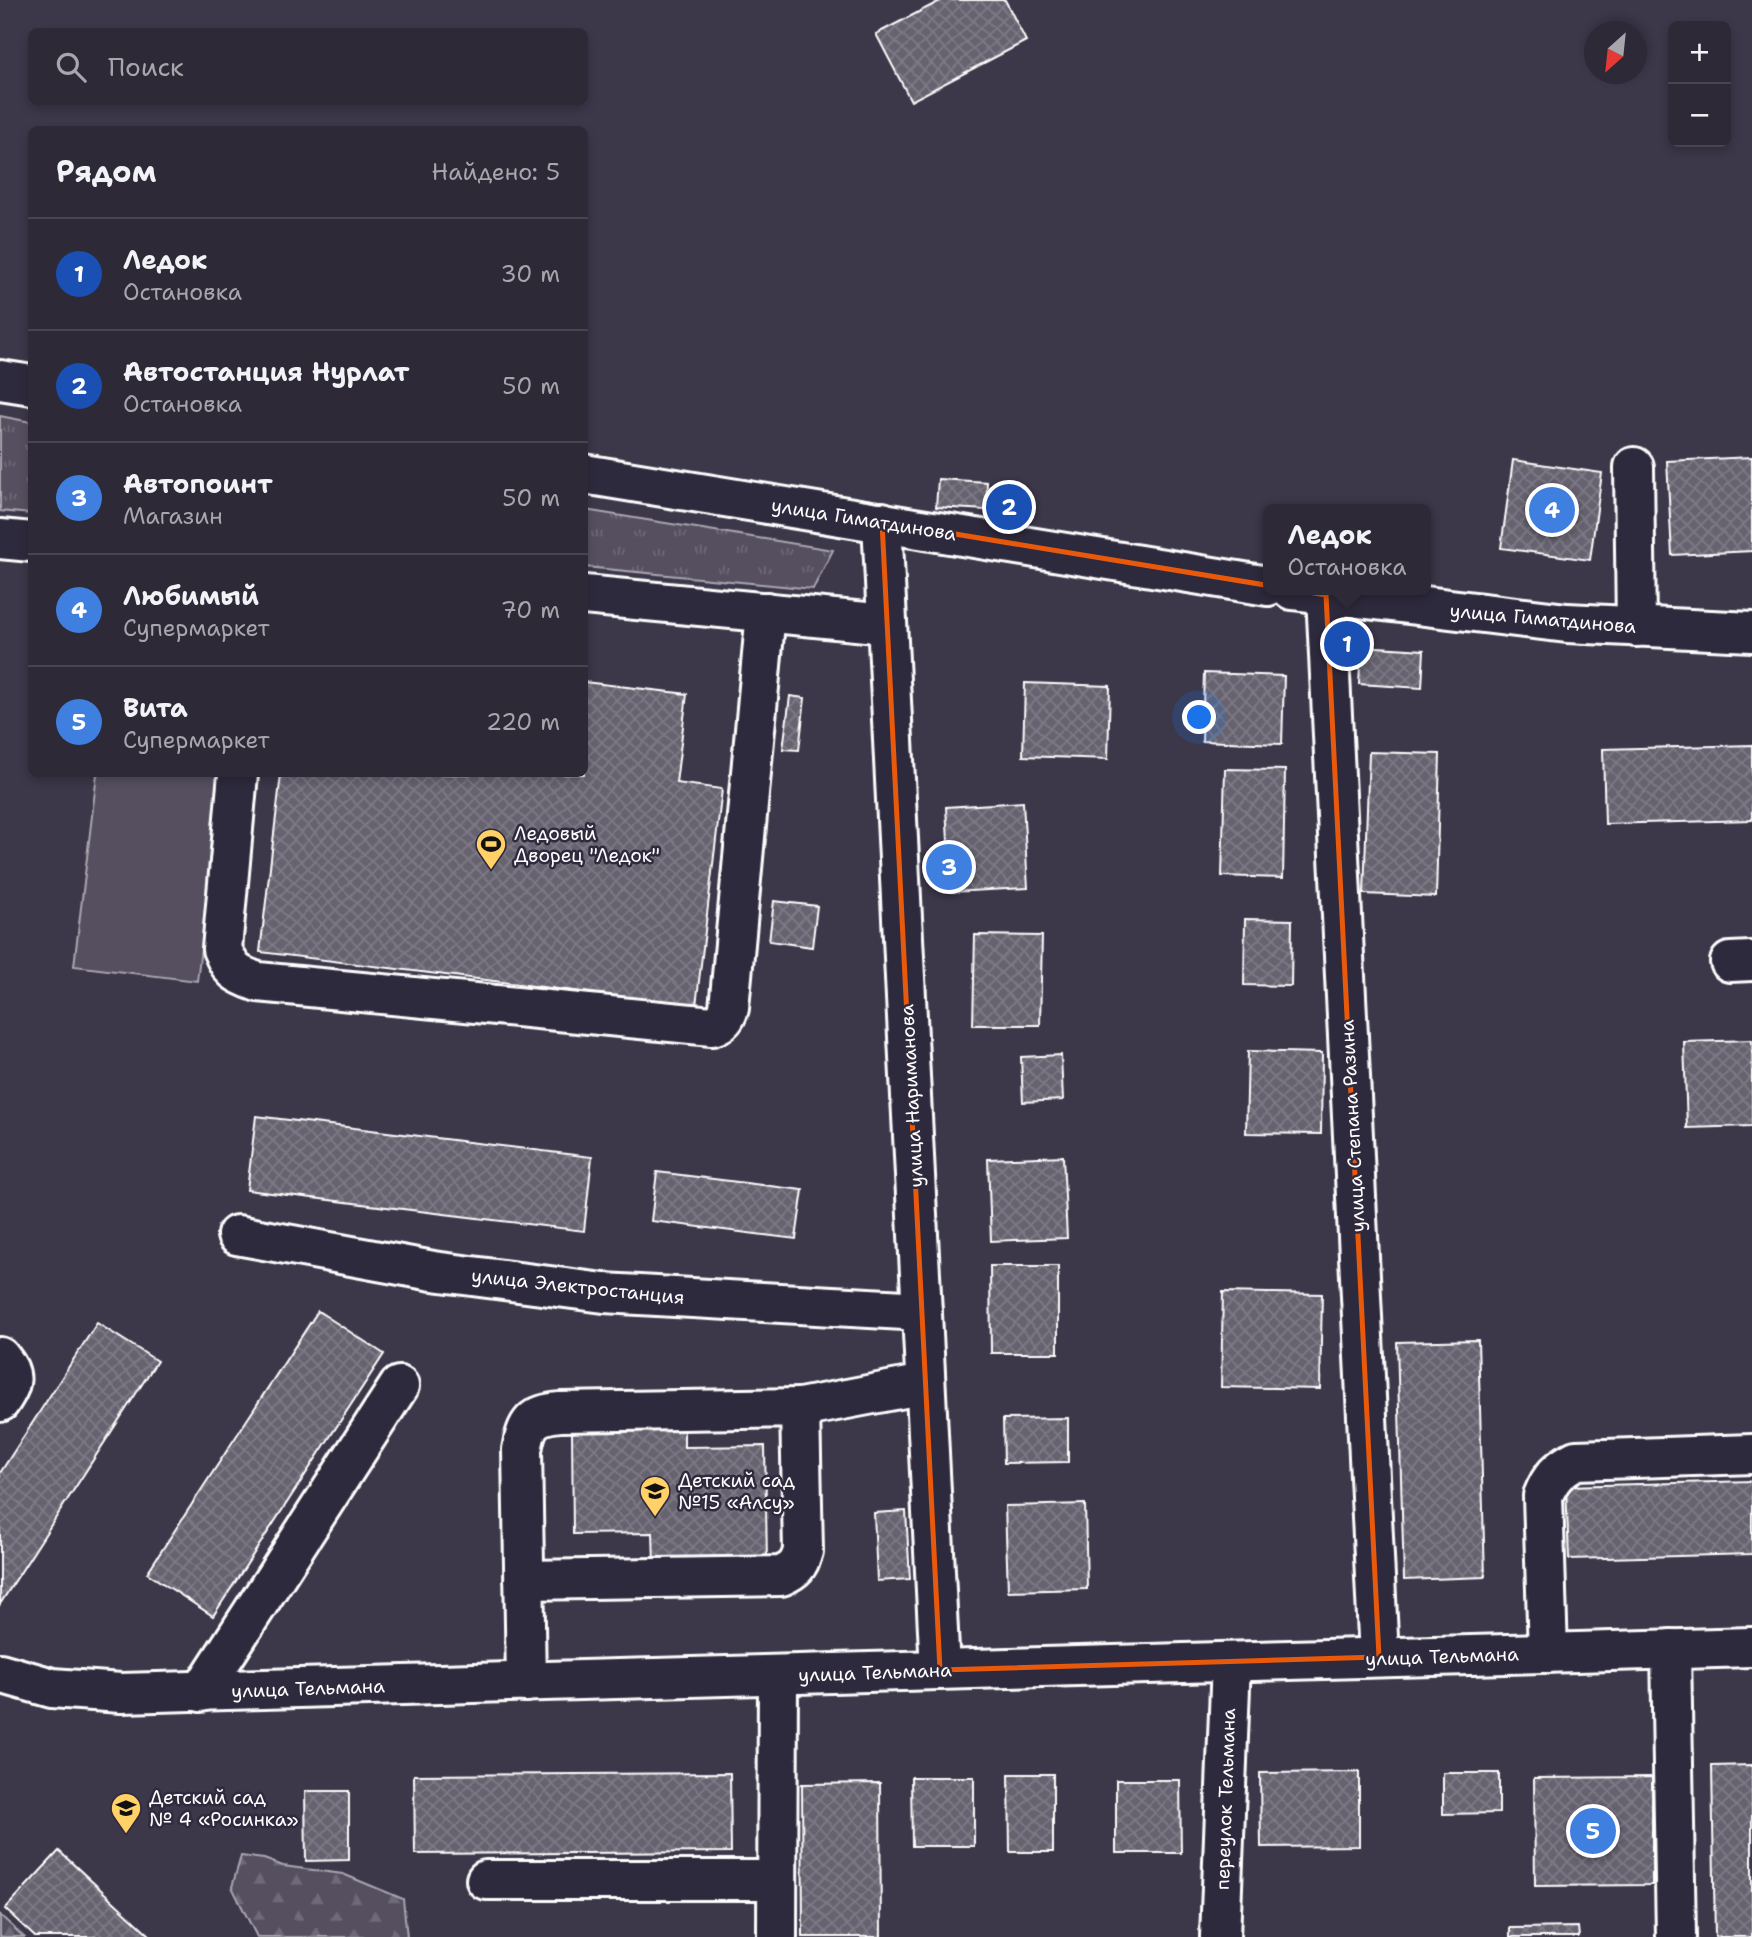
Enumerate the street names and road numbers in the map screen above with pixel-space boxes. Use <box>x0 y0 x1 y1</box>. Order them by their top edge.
street label: улица Гиматдинова <box>770 493 958 546</box>
street label: улица Гиматдинова <box>1449 598 1637 639</box>
street label: улица Нариманова <box>894 1004 929 1188</box>
street label: улица Степана Разина <box>1334 1019 1371 1233</box>
street label: улица Электростанция <box>470 1263 686 1310</box>
street label: улица Тельмана <box>1365 1641 1519 1672</box>
street label: улица Тельмана <box>798 1657 952 1688</box>
street label: улица Тельмана <box>231 1673 385 1704</box>
street label: переулок Тельмана <box>1210 1708 1241 1890</box>

